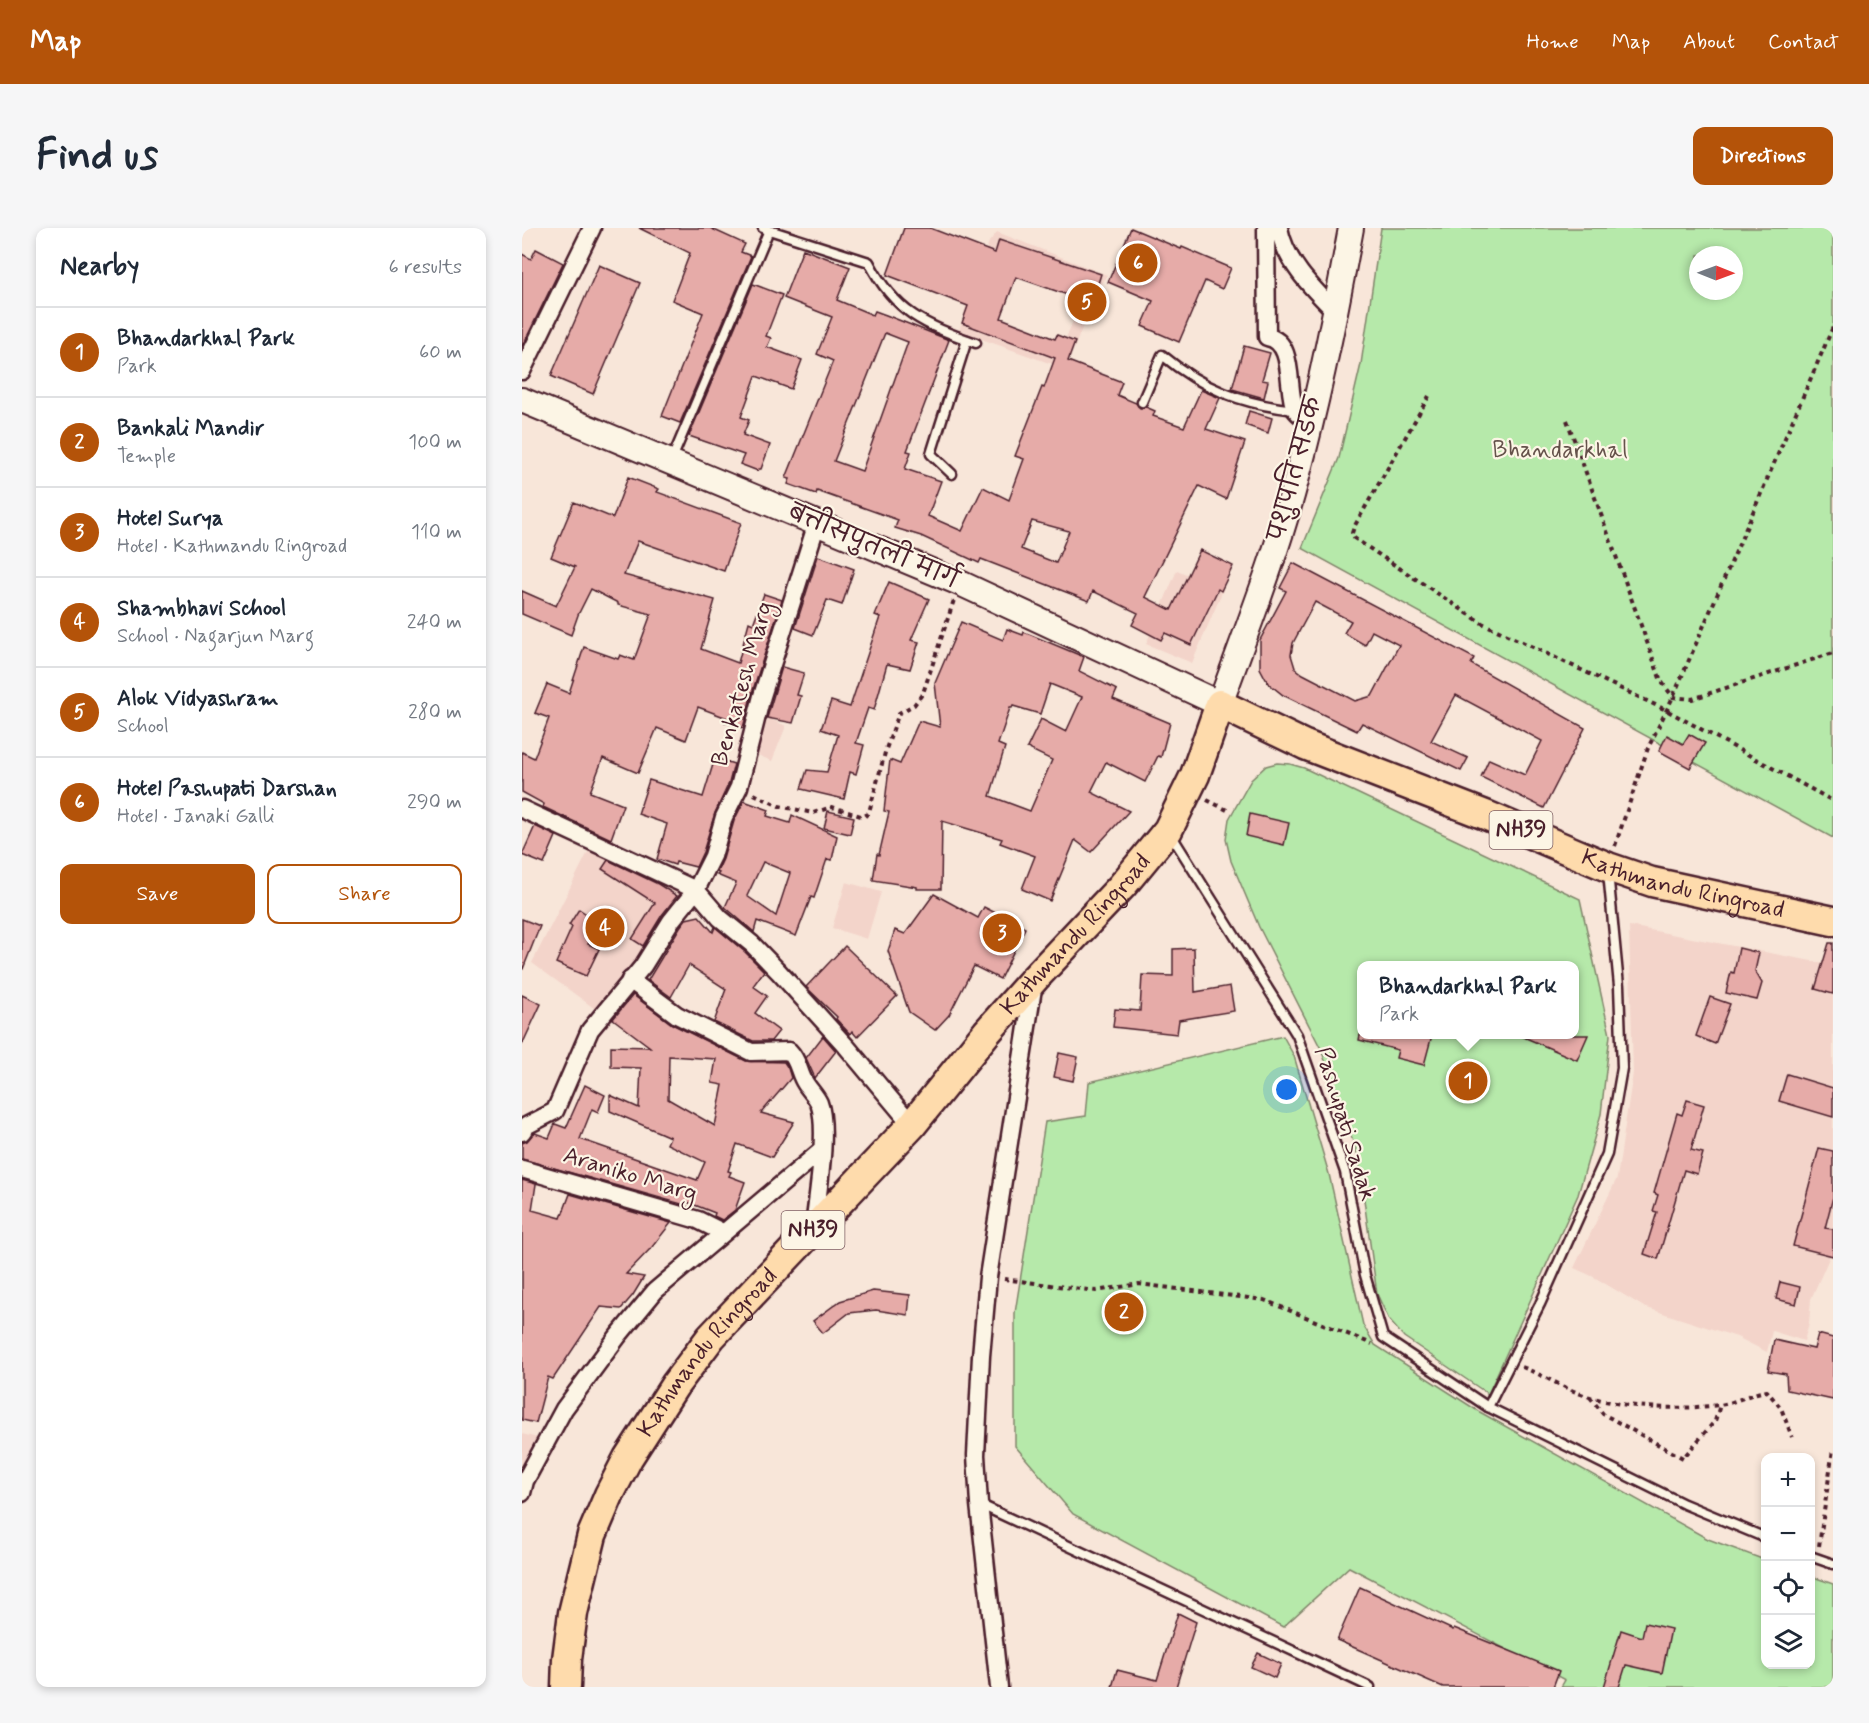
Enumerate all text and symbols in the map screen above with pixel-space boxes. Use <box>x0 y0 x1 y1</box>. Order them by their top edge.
text: Map <box>30 24 81 61</box>
text: Home <box>1527 28 1579 56</box>
text: Map <box>1612 28 1650 56</box>
text: About <box>1683 28 1735 56</box>
text: Contact <box>1768 28 1839 56</box>
button: Directions <box>1693 127 1833 185</box>
text: Find us <box>36 129 158 184</box>
pin: 6 <box>1118 240 1158 285</box>
north arrow <box>1689 246 1743 300</box>
text: Nearby <box>60 250 139 284</box>
text: 6 results <box>389 254 462 281</box>
pin: 5 <box>1068 280 1106 325</box>
text: Bhandarkhal Park <box>117 325 295 353</box>
text: 1 <box>75 339 84 366</box>
text: 60 m <box>419 339 462 366</box>
text: Park <box>117 353 157 380</box>
street label: पशुपति सडक <box>1258 391 1330 546</box>
text: Bankali Mandir <box>117 415 264 443</box>
text: 2 <box>75 429 84 456</box>
text: 100 m <box>408 429 462 456</box>
park label: Bhandarkhal <box>1492 435 1628 466</box>
text: Temple <box>117 443 176 470</box>
street label: बत्तीसपुतली मार्ग <box>783 493 966 598</box>
text: Hotel Surya <box>117 505 223 533</box>
text: 3 <box>75 519 84 546</box>
text: 110 m <box>411 519 462 546</box>
text: Hotel · Kathmandu Ringroad <box>117 533 347 560</box>
text: Shambhavi School <box>117 595 286 623</box>
street label: Benkatesh Marg <box>705 598 783 770</box>
text: 4 <box>74 609 85 636</box>
text: 240 m <box>407 609 462 636</box>
text: School · Nagarjun Marg <box>117 623 314 650</box>
text: Alok Vidyashram <box>117 685 278 713</box>
text: 5 <box>74 699 86 726</box>
text: 280 m <box>408 699 462 726</box>
text: School <box>117 713 169 740</box>
text: Hotel Pashupati Darshan <box>117 775 337 803</box>
text: 6 <box>74 789 85 816</box>
text: 290 m <box>407 789 462 816</box>
text: Hotel · Janaki Galli <box>117 803 275 830</box>
road number: NH39 <box>1490 811 1552 849</box>
street label: Kathmandu Ringroad <box>1577 842 1787 926</box>
street label: Kathmandu Ringroad <box>994 847 1158 1022</box>
button: Save <box>60 864 255 924</box>
button: Share <box>267 864 462 924</box>
pin: 4 <box>586 906 625 950</box>
pin: 3 <box>982 910 1022 956</box>
popup <box>1357 961 1579 1039</box>
text: Bhandarkhal Park <box>1379 973 1557 1001</box>
text: Park <box>1379 1001 1419 1028</box>
street label: Pashupati Sadak <box>1307 1043 1383 1205</box>
pin: 1 <box>1448 1058 1488 1104</box>
your location <box>1272 1075 1301 1104</box>
street label: Araniko Marg <box>559 1140 701 1212</box>
road number: NH39 <box>782 1211 844 1249</box>
street label: Kathmandu Ringroad <box>630 1261 784 1443</box>
pin: 2 <box>1104 1290 1144 1334</box>
map controls <box>1761 1453 1815 1669</box>
button: + <box>1761 1453 1815 1507</box>
button: − <box>1761 1507 1815 1561</box>
button: locate <box>1761 1561 1815 1615</box>
button: layers <box>1761 1615 1815 1669</box>

